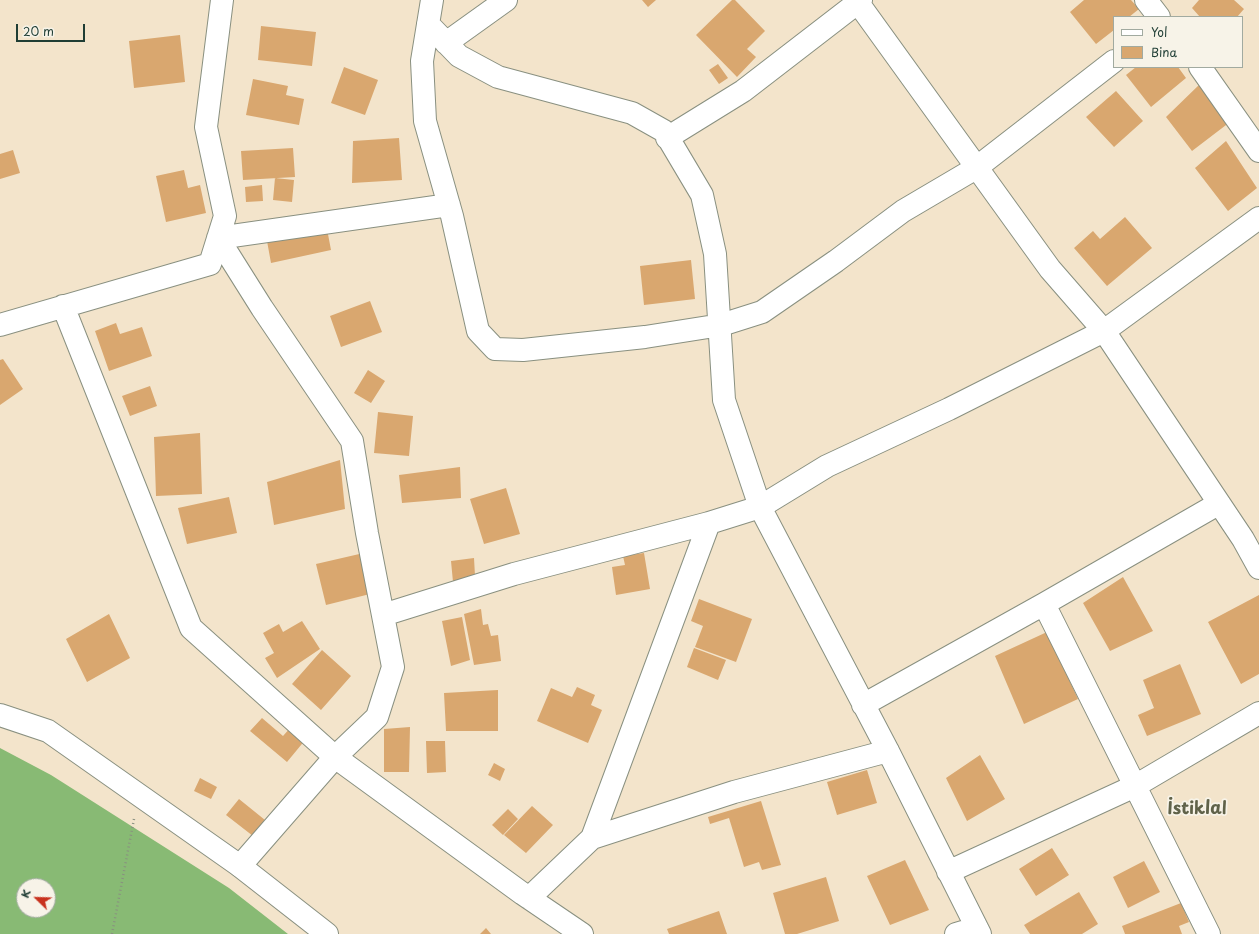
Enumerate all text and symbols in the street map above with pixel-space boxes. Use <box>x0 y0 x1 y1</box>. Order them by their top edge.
scale bar <box>18 16 87 42</box>
legend <box>1113 16 1243 68</box>
text: 20 m <box>23 22 54 40</box>
text: Yol <box>1151 23 1167 41</box>
text: Bina <box>1151 43 1177 61</box>
district label: İstiklal <box>1167 799 1227 819</box>
north arrow <box>16 878 56 918</box>
text: K <box>16 886 35 901</box>

